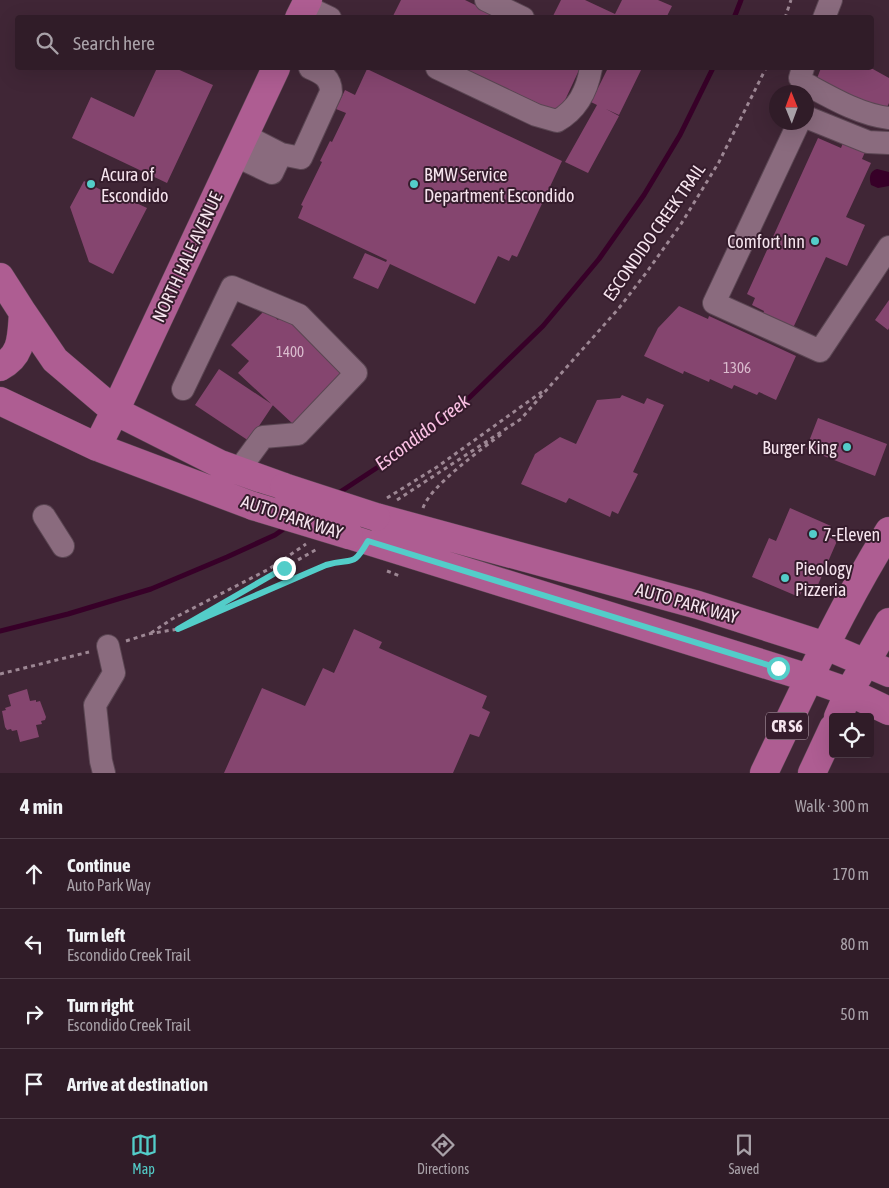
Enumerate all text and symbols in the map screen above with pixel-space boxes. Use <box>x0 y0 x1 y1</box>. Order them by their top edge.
search box <box>15 15 874 70</box>
icon: search <box>33 29 61 57</box>
text: Search here <box>73 32 155 54</box>
north arrow <box>769 85 814 130</box>
street label: ESCONDIDO CREEK TRAIL <box>599 159 709 305</box>
place label: Acura of Escondido <box>101 164 169 206</box>
place label: BMW Service Department Escondido <box>424 164 575 206</box>
marker: Acura of Escondido <box>85 178 97 190</box>
marker: BMW Service Department Escondido <box>408 178 420 190</box>
street label: NORTH HALE AVENUE <box>148 188 226 325</box>
place label: Comfort Inn <box>727 231 805 252</box>
marker: Comfort Inn <box>809 235 821 247</box>
house number: 1400 <box>276 343 304 360</box>
house number: 1306 <box>723 359 751 376</box>
water label: Escondido Creek <box>370 389 474 475</box>
place label: Burger King <box>762 437 837 458</box>
marker: Burger King <box>841 441 853 453</box>
street label: AUTO PARK WAY <box>238 491 346 543</box>
place label: 7-Eleven <box>823 524 880 545</box>
marker: 7-Eleven <box>807 528 819 540</box>
route end <box>273 557 296 580</box>
place label: Pieology Pizzeria <box>795 558 852 600</box>
marker: Pieology Pizzeria <box>779 572 791 584</box>
street label: AUTO PARK WAY <box>633 578 741 628</box>
route start <box>767 657 790 680</box>
road number: CR S6 <box>766 712 808 739</box>
map controls <box>829 713 874 758</box>
button: locate <box>829 713 874 758</box>
text: 4 min <box>20 794 63 818</box>
text: Walk · 300 m <box>795 797 869 815</box>
text: Continue <box>67 854 131 876</box>
icon: ahead <box>20 860 48 888</box>
text: 170 m <box>833 865 869 883</box>
text: Auto Park Way <box>67 876 151 894</box>
text: Turn left <box>67 924 125 946</box>
icon: left <box>20 930 48 958</box>
text: 80 m <box>840 935 869 953</box>
text: Escondido Creek Trail <box>67 946 191 964</box>
text: Turn right <box>67 994 134 1016</box>
icon: right <box>20 1000 48 1028</box>
text: 50 m <box>840 1005 869 1023</box>
text: Escondido Creek Trail <box>67 1016 191 1034</box>
icon: arrive <box>20 1070 48 1098</box>
text: Arrive at destination <box>67 1073 208 1095</box>
tab: Map <box>130 1131 158 1177</box>
tab: Directions <box>417 1131 469 1177</box>
tab: Saved <box>728 1131 759 1177</box>

